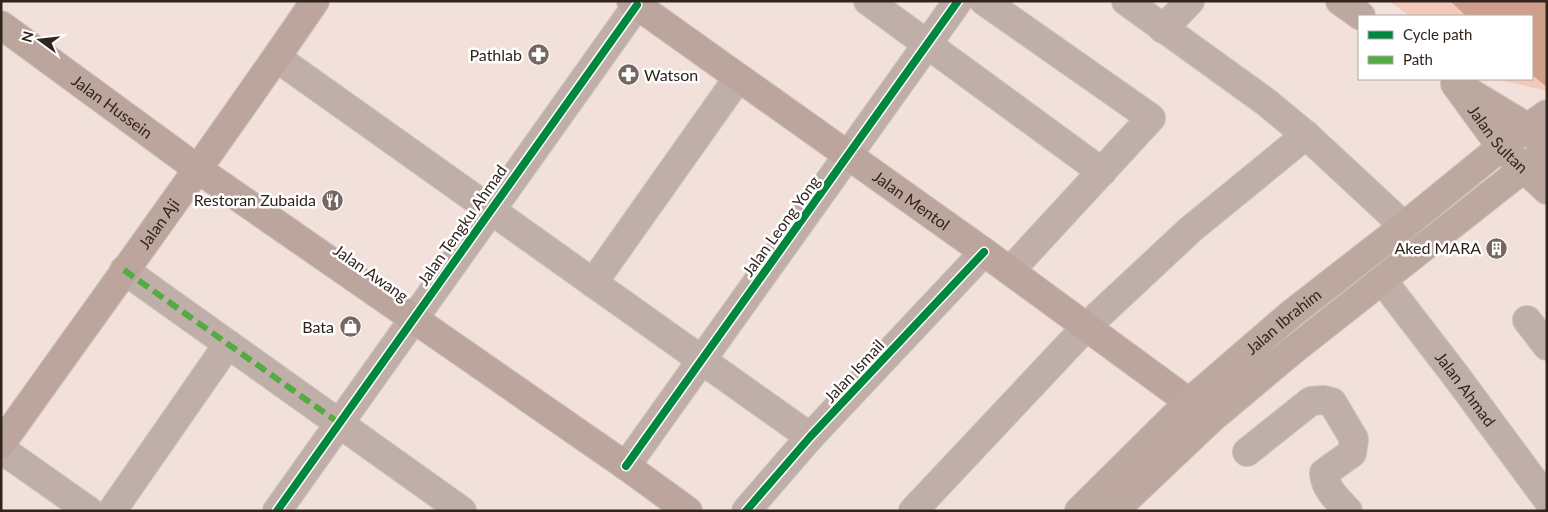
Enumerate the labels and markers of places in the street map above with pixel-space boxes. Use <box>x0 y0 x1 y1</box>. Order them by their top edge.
pharmacy icon: Pathlab <box>526 43 550 67</box>
place label: Pathlab <box>469 45 522 64</box>
pharmacy icon: Watson <box>616 63 640 87</box>
place label: Watson <box>644 65 698 84</box>
restaurant icon: Restoran Zubaida <box>320 188 344 212</box>
place label: Restoran Zubaida <box>194 190 316 209</box>
building icon: Aked MARA <box>1485 236 1509 260</box>
place label: Aked MARA <box>1394 238 1481 257</box>
shop icon: Bata <box>338 315 362 339</box>
place label: Bata <box>302 317 334 336</box>

